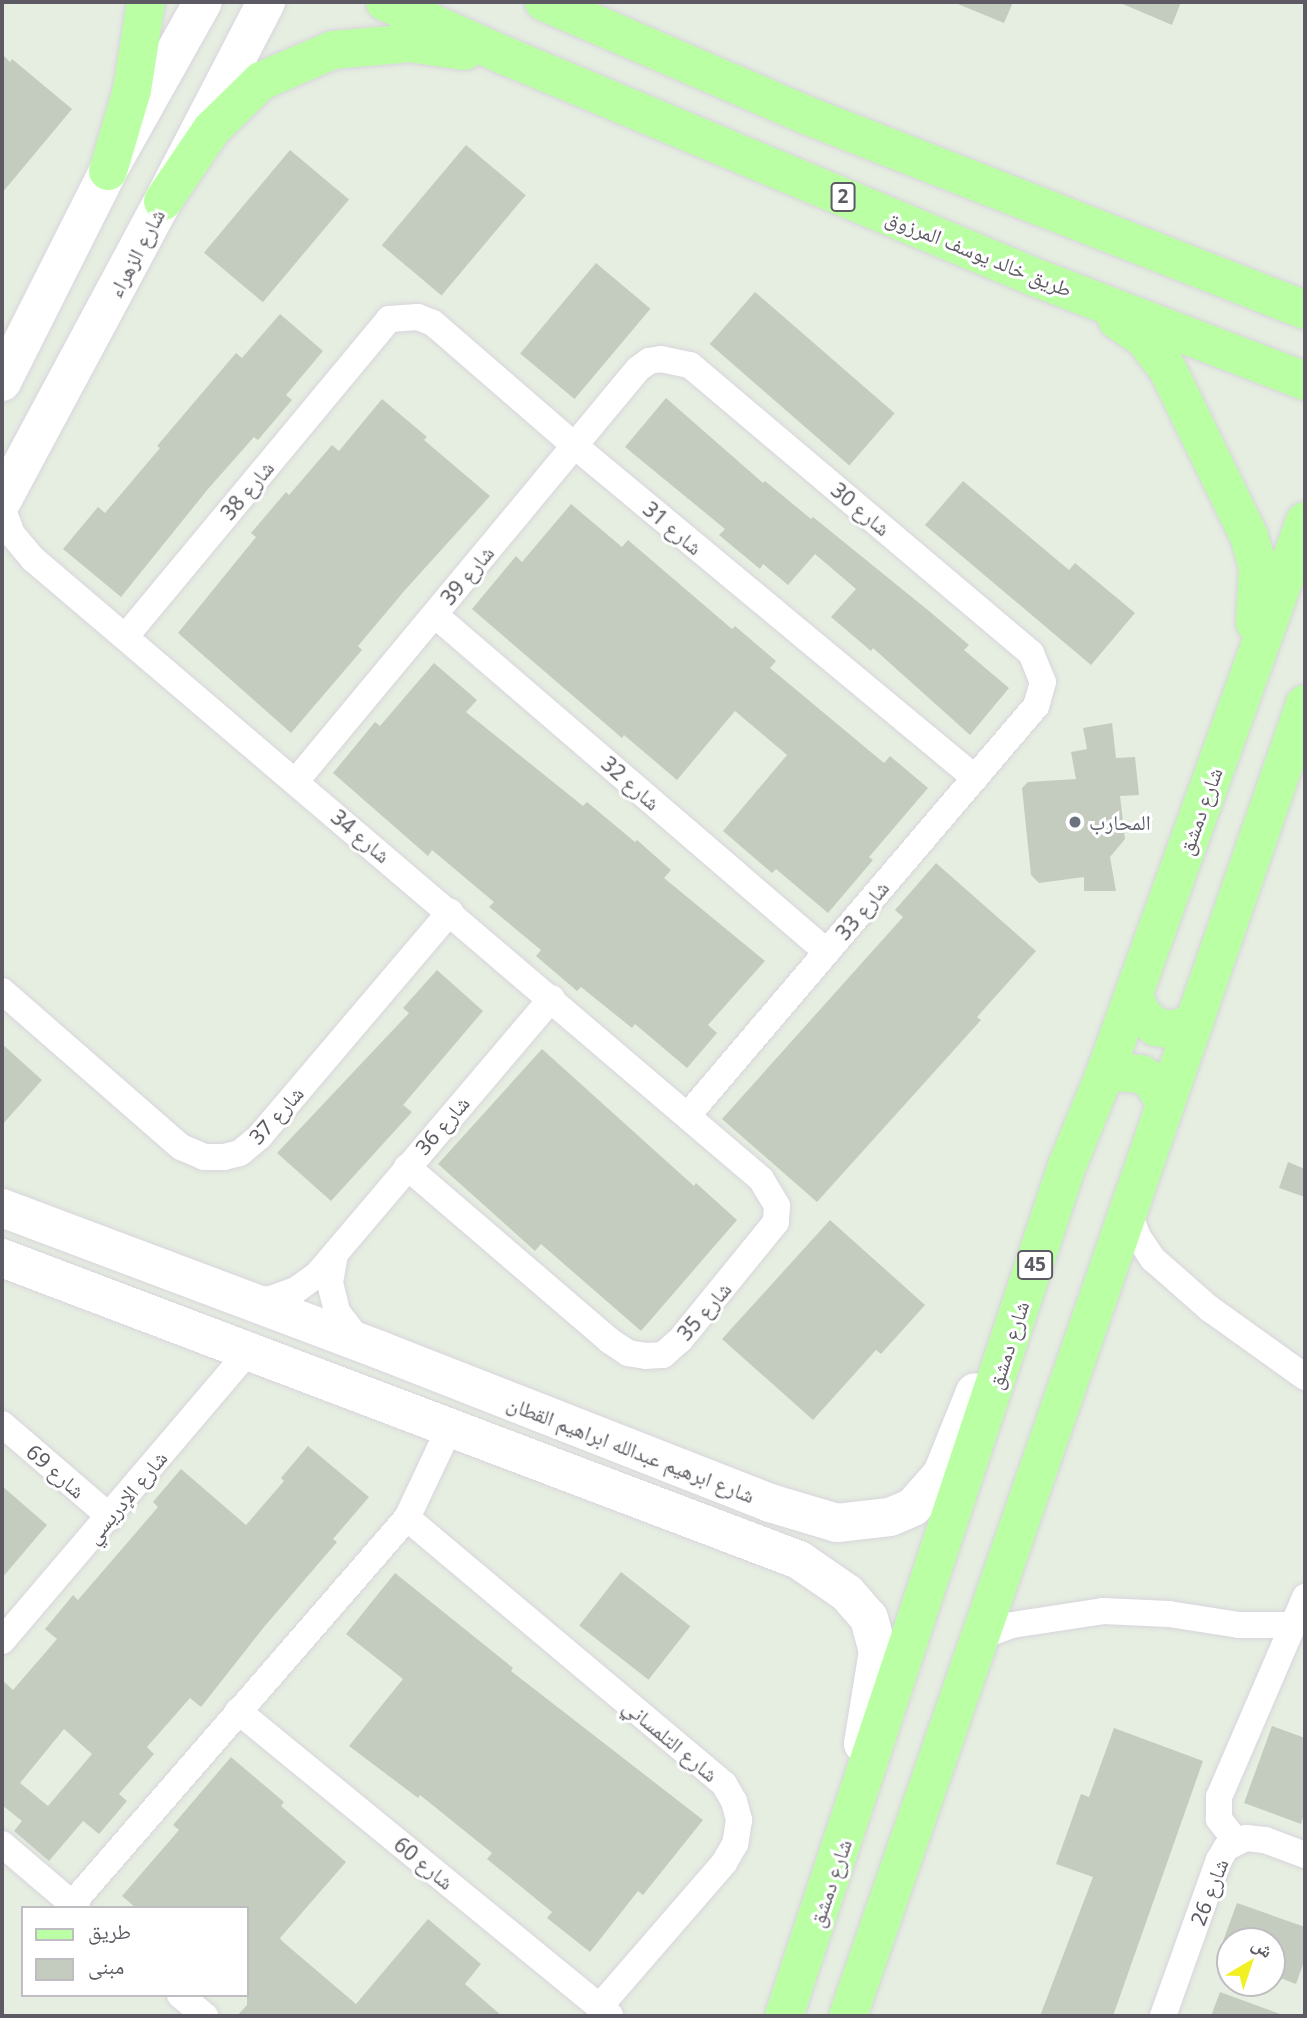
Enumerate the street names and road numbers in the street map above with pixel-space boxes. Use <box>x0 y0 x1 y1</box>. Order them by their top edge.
road number: 2 <box>829 182 857 212</box>
street label: شارع الزهراء <box>102 204 170 302</box>
street label: طريق خالد يوسف المرزوق <box>882 204 1076 302</box>
street label: شارع 38 <box>215 455 279 525</box>
street label: شارع 30 <box>826 477 896 541</box>
street label: شارع 31 <box>638 496 708 560</box>
street label: شارع 39 <box>435 540 499 610</box>
street label: شارع 32 <box>597 751 665 815</box>
street label: شارع دمشق <box>1173 764 1227 858</box>
street label: شارع 34 <box>326 804 396 868</box>
street label: شارع 33 <box>830 875 894 945</box>
street label: شارع 37 <box>243 1081 309 1149</box>
street label: شارع 36 <box>410 1091 474 1159</box>
road number: 45 <box>1016 1250 1054 1280</box>
street label: شارع 35 <box>672 1277 736 1345</box>
street label: شارع دمشق <box>982 1298 1034 1392</box>
street label: شارع ابرهيم عبدالله ابراهيم القطان <box>504 1390 758 1508</box>
street label: شارع 69 <box>22 1439 90 1503</box>
street label: شارع الإدريسي <box>80 1445 172 1549</box>
street label: شارع التلمساني <box>619 1693 723 1787</box>
street label: شارع 60 <box>389 1831 459 1895</box>
street label: شارع دمشق <box>803 1836 857 1930</box>
street label: شارع 26 <box>1185 1855 1233 1929</box>

